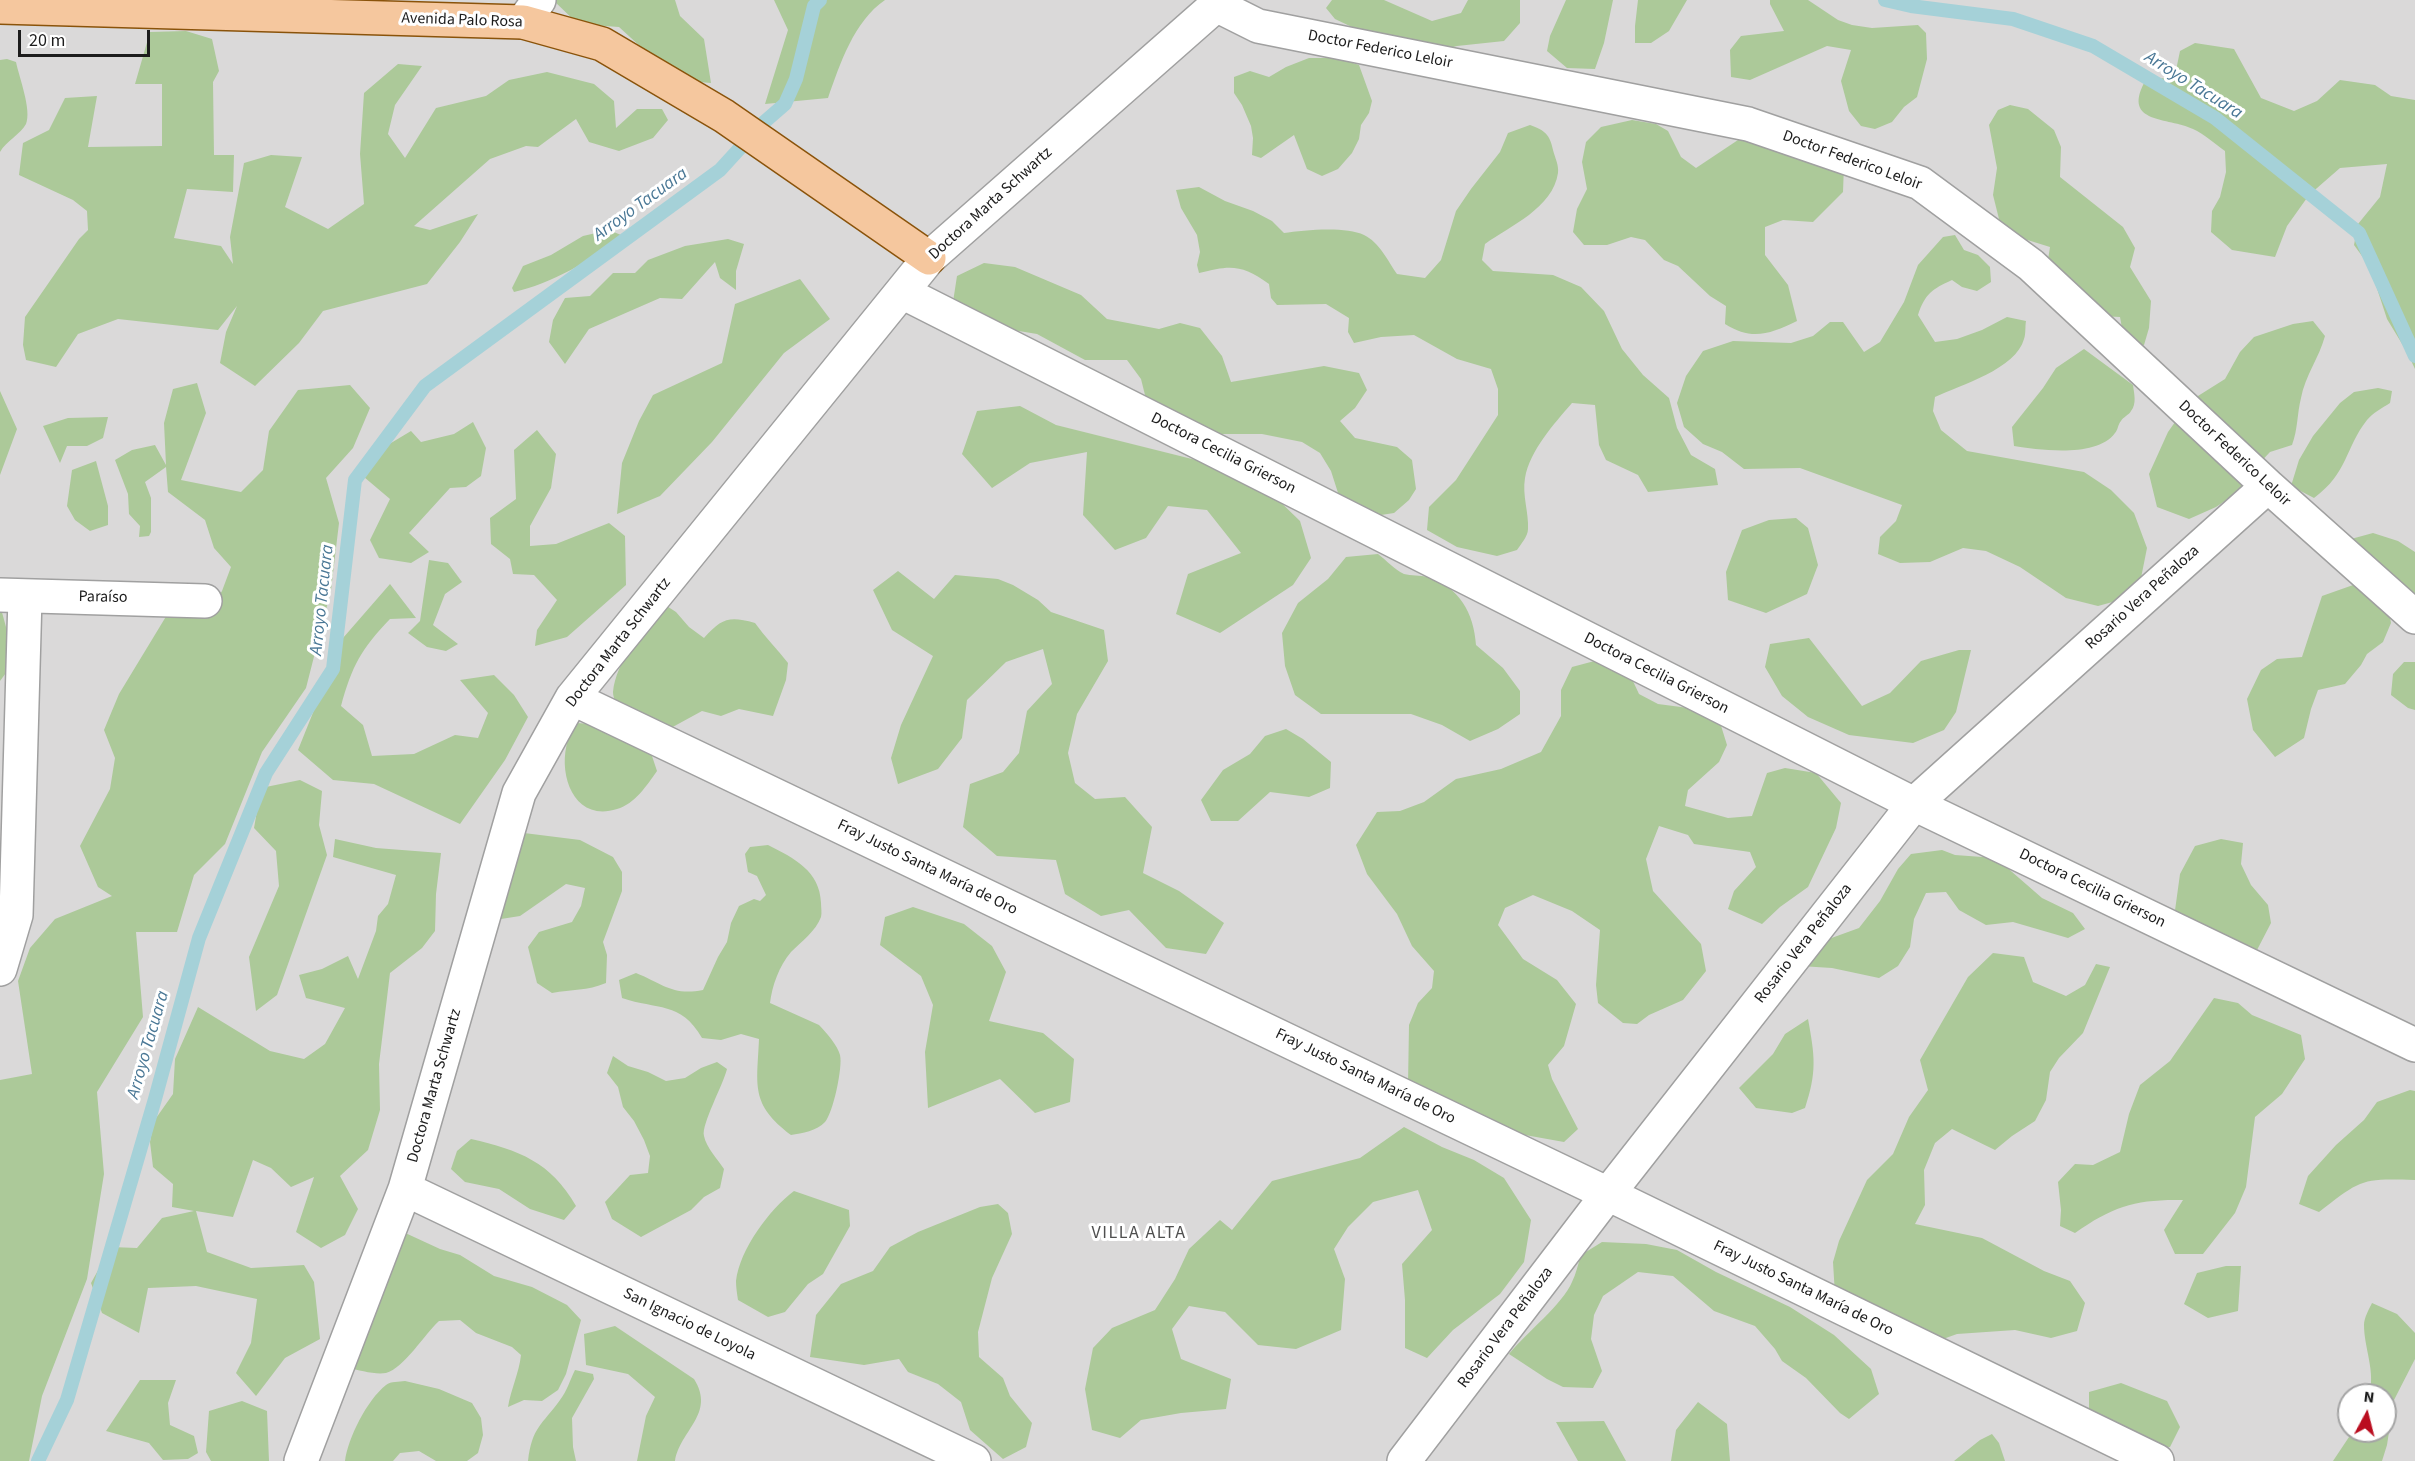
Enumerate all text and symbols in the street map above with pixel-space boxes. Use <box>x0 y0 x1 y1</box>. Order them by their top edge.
street label: Avenida Palo Rosa <box>401 9 523 33</box>
scale bar <box>21 18 153 56</box>
street label: Doctor Federico Leloir <box>1306 27 1454 73</box>
text: 20 m <box>29 28 65 53</box>
water label: Arroyo Tacuara <box>2140 47 2246 125</box>
street label: Doctor Federico Leloir <box>1780 127 1924 195</box>
street label: Doctora Marta Schwartz <box>925 144 1057 264</box>
water label: Arroyo Tacuara <box>590 164 692 246</box>
street label: Doctor Federico Leloir <box>2174 397 2294 511</box>
street label: Doctora Cecilia Grierson <box>1147 409 1299 499</box>
street label: Rosario Vera Peñaloza <box>2082 542 2204 654</box>
water label: Arroyo Tacuara <box>306 544 340 656</box>
street label: Doctora Marta Schwartz <box>562 574 676 712</box>
street label: Paraíso <box>78 588 128 608</box>
street label: Doctora Cecilia Grierson <box>1580 629 1732 719</box>
street label: Fray Justo Santa María de Oro <box>834 816 1020 920</box>
street label: Doctora Cecilia Grierson <box>2016 845 2168 933</box>
street label: Rosario Vera Peñaloza <box>1751 880 1857 1008</box>
water label: Arroyo Tacuara <box>123 989 175 1101</box>
street label: Doctora Marta Schwartz <box>404 1007 466 1165</box>
street label: Fray Justo Santa María de Oro <box>1272 1025 1458 1129</box>
district label: VILLA ALTA <box>1092 1223 1186 1245</box>
street label: Fray Justo Santa María de Oro <box>1710 1237 1896 1341</box>
street label: Rosario Vera Peñaloza <box>1454 1264 1558 1392</box>
street label: San Ignacio de Loyola <box>620 1285 758 1365</box>
north arrow <box>2337 1383 2397 1443</box>
text: N <box>2362 1386 2376 1409</box>

